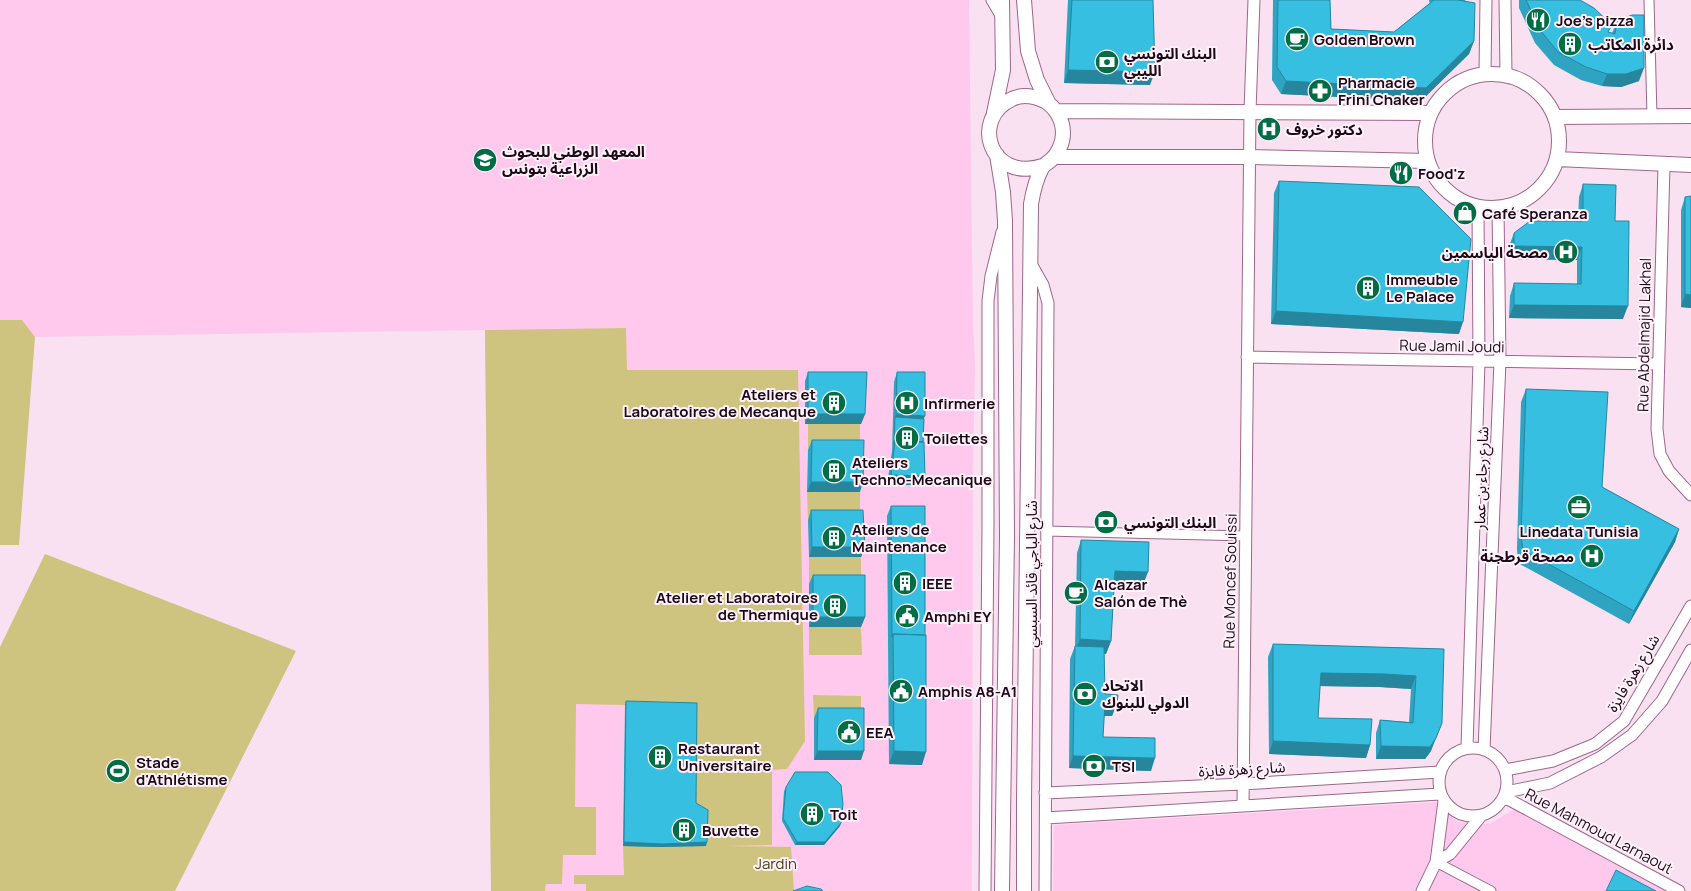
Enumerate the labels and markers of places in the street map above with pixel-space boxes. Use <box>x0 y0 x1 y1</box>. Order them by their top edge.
restaurant icon: Joe's pizza <box>1525 7 1551 33</box>
place label: Joe's pizza <box>1556 10 1634 31</box>
cafe icon: Golden Brown <box>1284 26 1310 52</box>
place label: Golden Brown <box>1314 29 1415 50</box>
building icon: دائرة المكاتب <box>1557 31 1583 57</box>
place label: دائرة المكاتب <box>1588 34 1674 55</box>
place label: البنك التونسي الليبي <box>1124 43 1216 82</box>
bank icon: البنك التونسي الليبي <box>1094 49 1120 75</box>
place label: Pharmacie Frini Chaker <box>1338 72 1425 110</box>
pharmacy icon: Pharmacie Frini Chaker <box>1307 78 1333 104</box>
hospital icon: دكتور خروف <box>1256 116 1282 142</box>
place label: دكتور خروف <box>1286 119 1363 140</box>
place label: المعهد الوطني للبحوث الزراعية بتونس <box>502 141 645 179</box>
school or university icon: المعهد الوطني للبحوث الزراعية بتونس <box>472 147 498 173</box>
restaurant icon: Food'z <box>1388 160 1414 186</box>
place label: Food'z <box>1418 163 1465 184</box>
shop icon: Café Speranza <box>1452 200 1478 226</box>
place label: Café Speranza <box>1482 203 1588 224</box>
hospital icon: مصحة الياسمين <box>1553 239 1579 265</box>
place label: مصحة الياسمين <box>1442 242 1548 263</box>
place label: Immeuble Le Palace <box>1386 269 1458 307</box>
building icon: Immeuble Le Palace <box>1355 275 1381 301</box>
place label: Ateliers et Laboratoires de Mecanque <box>624 384 816 422</box>
building icon: Ateliers et Laboratoires de Mecanque <box>821 390 847 416</box>
hospital icon: Infirmerie <box>894 390 920 416</box>
place label: Infirmerie <box>924 393 995 414</box>
building icon: Toilettes <box>894 425 920 451</box>
place label: Toilettes <box>924 428 988 449</box>
place label: Ateliers Techno-Mecanique <box>852 452 992 490</box>
building icon: Ateliers Techno-Mecanique <box>821 458 847 484</box>
office icon: Linedata Tunisia <box>1566 494 1592 520</box>
bank icon: البنك التونسي <box>1093 509 1119 535</box>
place label: البنك التونسي <box>1124 512 1216 534</box>
place label: Ateliers de Maintenance <box>852 519 947 557</box>
place label: Linedata Tunisia <box>1520 521 1638 542</box>
building icon: Ateliers de Maintenance <box>821 525 847 551</box>
hospital icon: مصحة قرطجنة <box>1579 543 1605 569</box>
place label: مصحة قرطجنة <box>1480 546 1574 567</box>
building icon: IEEE <box>892 570 918 596</box>
place label: IEEE <box>922 573 953 594</box>
place label: Alcazar Salón de Thè <box>1094 574 1187 612</box>
cafe icon: Alcazar Salón de Thè <box>1063 580 1089 606</box>
place label: Atelier et Laboratoires de Thermique <box>656 587 818 625</box>
building icon: Atelier et Laboratoires de Thermique <box>822 593 848 619</box>
public building icon: Amphi EY <box>894 603 920 629</box>
place label: Amphi EY <box>924 606 992 627</box>
place label: الاتحاد الدولي للبنوك <box>1102 675 1189 714</box>
public building icon: Amphis A8-A1 <box>888 678 914 704</box>
place label: Amphis A8-A1 <box>918 681 1017 702</box>
bank icon: الاتحاد الدولي للبنوك <box>1072 681 1098 707</box>
public building icon: EEA <box>836 719 862 745</box>
place label: EEA <box>866 722 894 743</box>
place label: Restaurant Universitaire <box>678 738 772 776</box>
building icon: Restaurant Universitaire <box>647 744 673 770</box>
place label: Stade d'Athlétisme <box>136 752 227 790</box>
bank icon: TSI <box>1081 753 1107 779</box>
place label: TSI <box>1112 756 1135 777</box>
sports icon: Stade d'Athlétisme <box>105 758 131 784</box>
building icon: Toit <box>799 801 825 827</box>
place label: Toit <box>830 804 858 825</box>
building icon: Buvette <box>671 817 697 843</box>
place label: Buvette <box>702 820 759 841</box>

